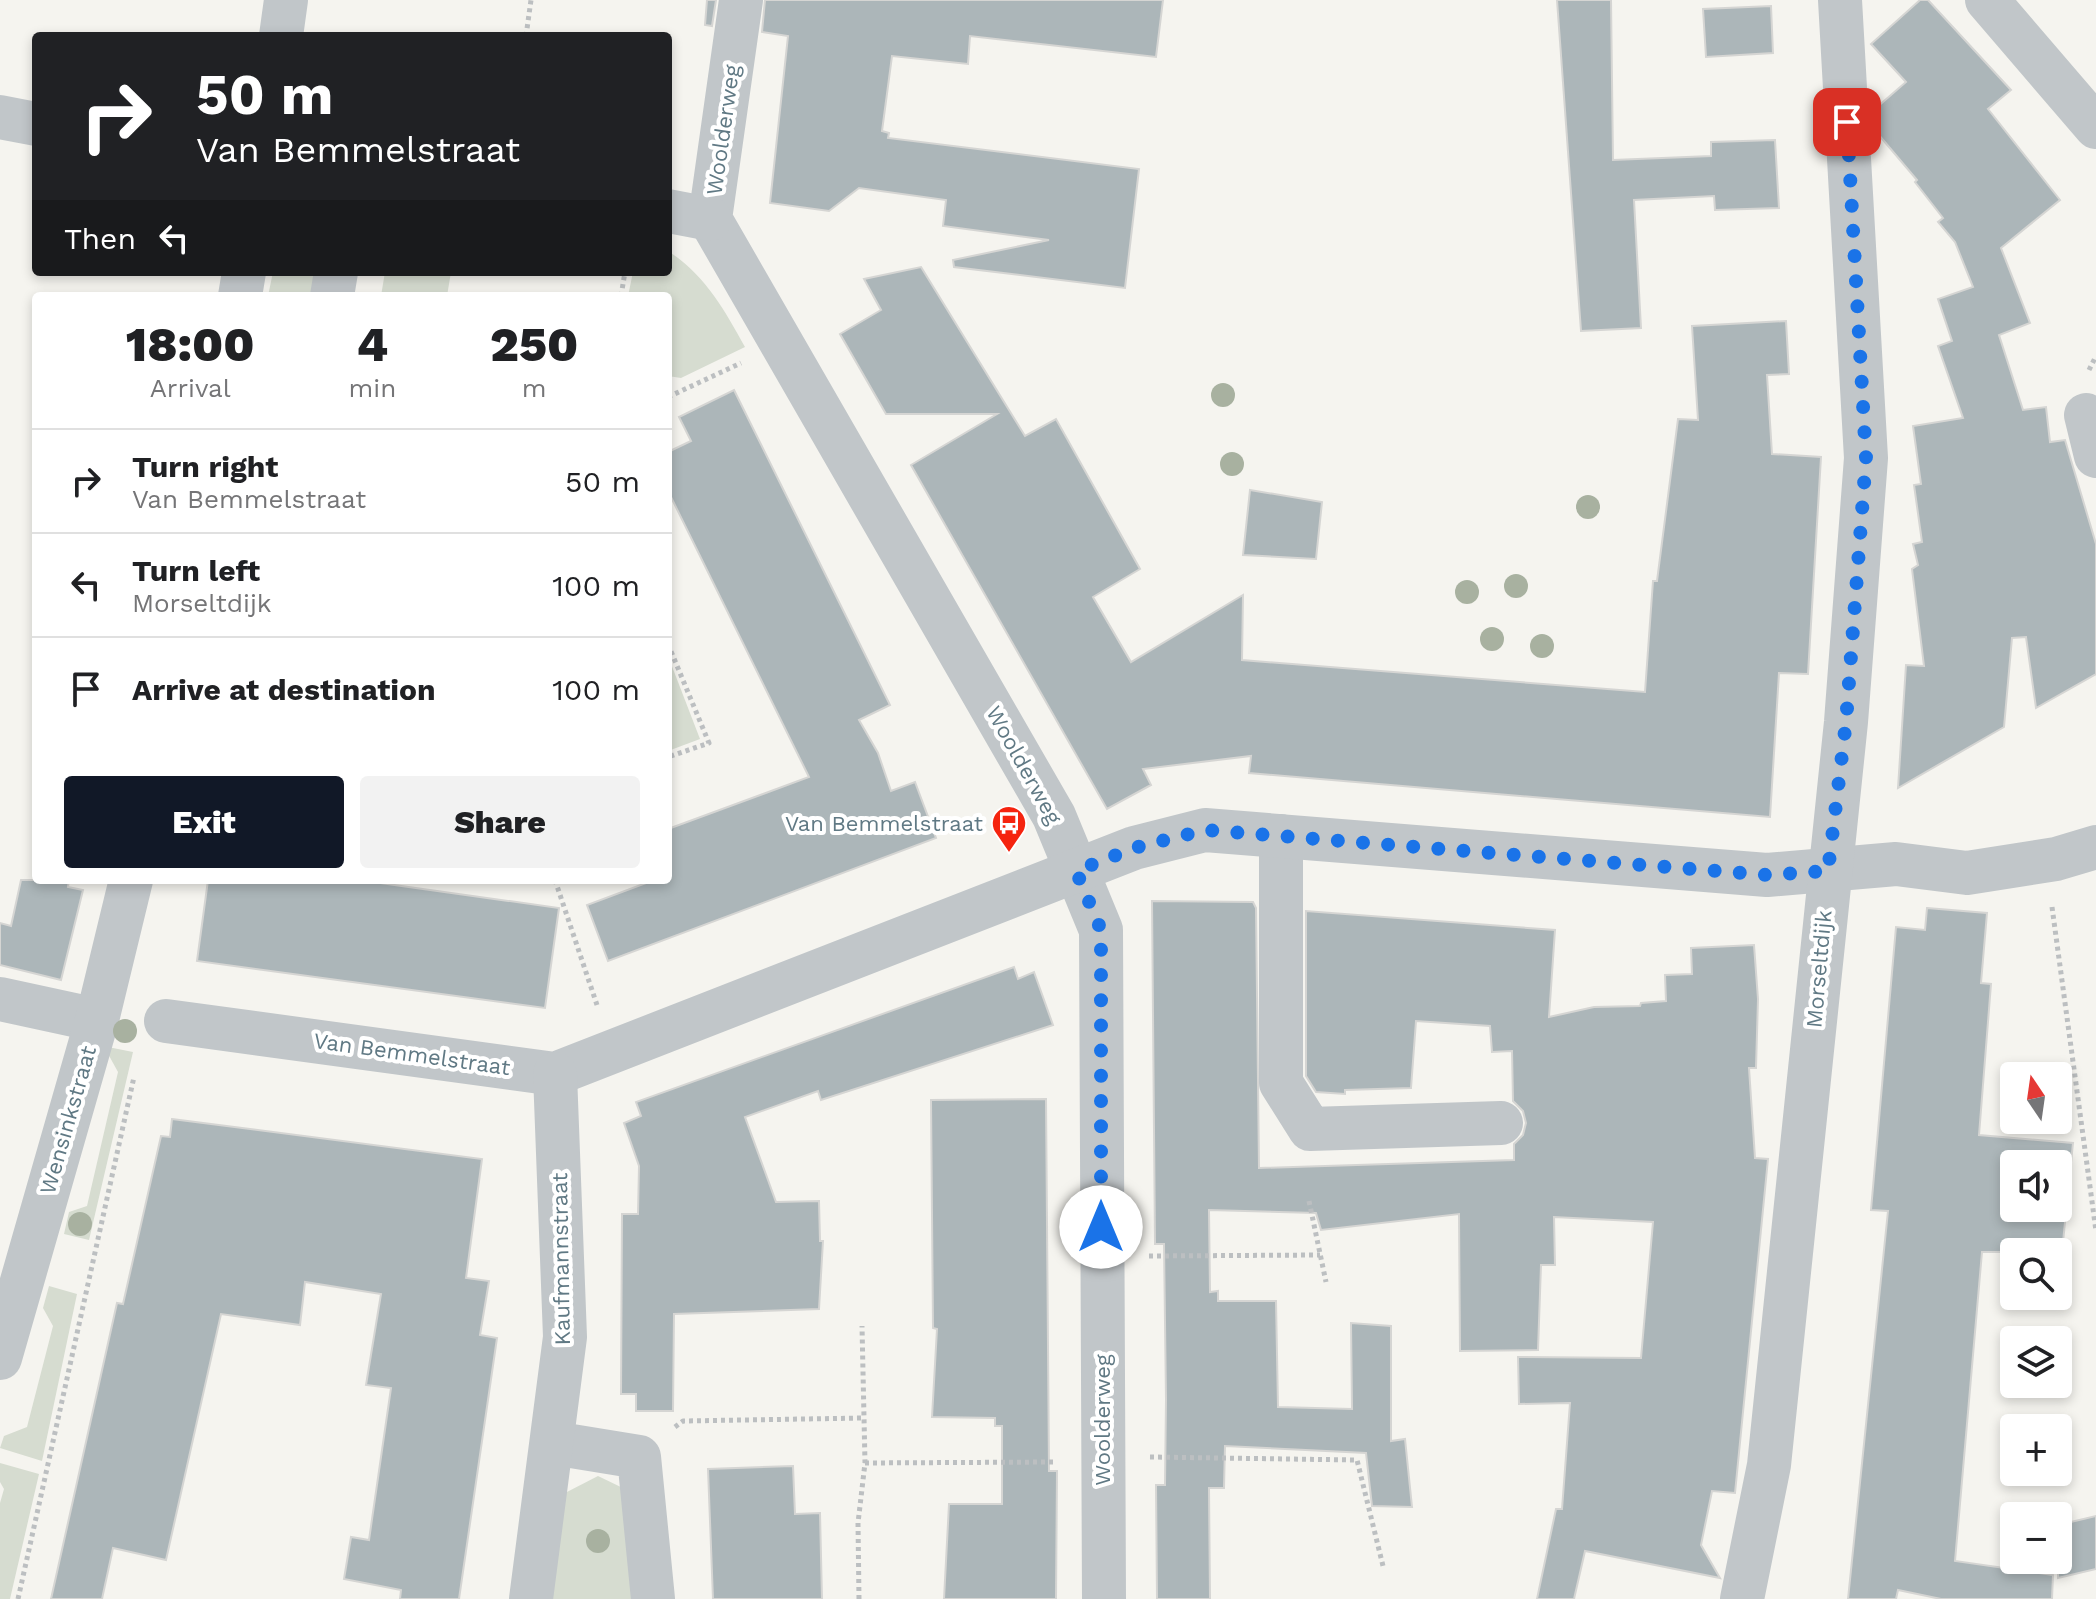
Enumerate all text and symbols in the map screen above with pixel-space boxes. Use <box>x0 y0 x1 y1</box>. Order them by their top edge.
text: 50 m <box>196 62 333 128</box>
street label: Woolderweg <box>701 63 745 197</box>
icon: right <box>64 64 168 168</box>
pin <box>1813 88 1881 156</box>
icon: arrive <box>1825 100 1869 144</box>
text: Van Bemmelstraat <box>196 129 520 171</box>
icon: left <box>152 216 196 260</box>
text: Then <box>64 221 136 256</box>
text: 18:00 <box>126 316 255 373</box>
text: 4 <box>357 316 388 373</box>
text: 250 <box>490 316 578 373</box>
text: Arrival <box>150 373 231 403</box>
text: min <box>348 373 396 403</box>
text: m <box>522 373 547 403</box>
text: Turn right <box>132 449 278 484</box>
icon: right <box>64 459 108 503</box>
text: 50 m <box>565 464 640 499</box>
text: Van Bemmelstraat <box>132 484 366 514</box>
text: Turn left <box>132 553 260 588</box>
icon: left <box>64 563 108 607</box>
text: 100 m <box>552 568 640 603</box>
text: Morseltdijk <box>132 588 272 618</box>
icon: arrive <box>64 667 108 711</box>
text: Arrive at destination <box>132 672 436 707</box>
text: 100 m <box>552 672 640 707</box>
street label: Woolderweg <box>981 701 1067 829</box>
button: Exit <box>64 776 344 868</box>
button: Share <box>360 776 640 868</box>
bus stop icon: Van Bemmelstraat <box>990 804 1028 854</box>
place label: Van Bemmelstraat <box>785 811 983 836</box>
street label: Morseltdijk <box>1801 909 1837 1029</box>
street label: Van Bemmelstraat <box>312 1028 512 1080</box>
street label: Wensinkstraat <box>35 1043 101 1197</box>
north arrow <box>2000 1062 2072 1134</box>
map controls <box>2000 1062 2072 1574</box>
button: sound <box>2000 1150 2072 1222</box>
street label: Kaufmannstraat <box>547 1172 575 1346</box>
position arrow <box>1059 1185 1143 1269</box>
button: search <box>2000 1238 2072 1310</box>
button: layers <box>2000 1326 2072 1398</box>
street label: Woolderweg <box>1090 1354 1115 1486</box>
button: + <box>2000 1414 2072 1486</box>
button: − <box>2000 1502 2072 1574</box>

